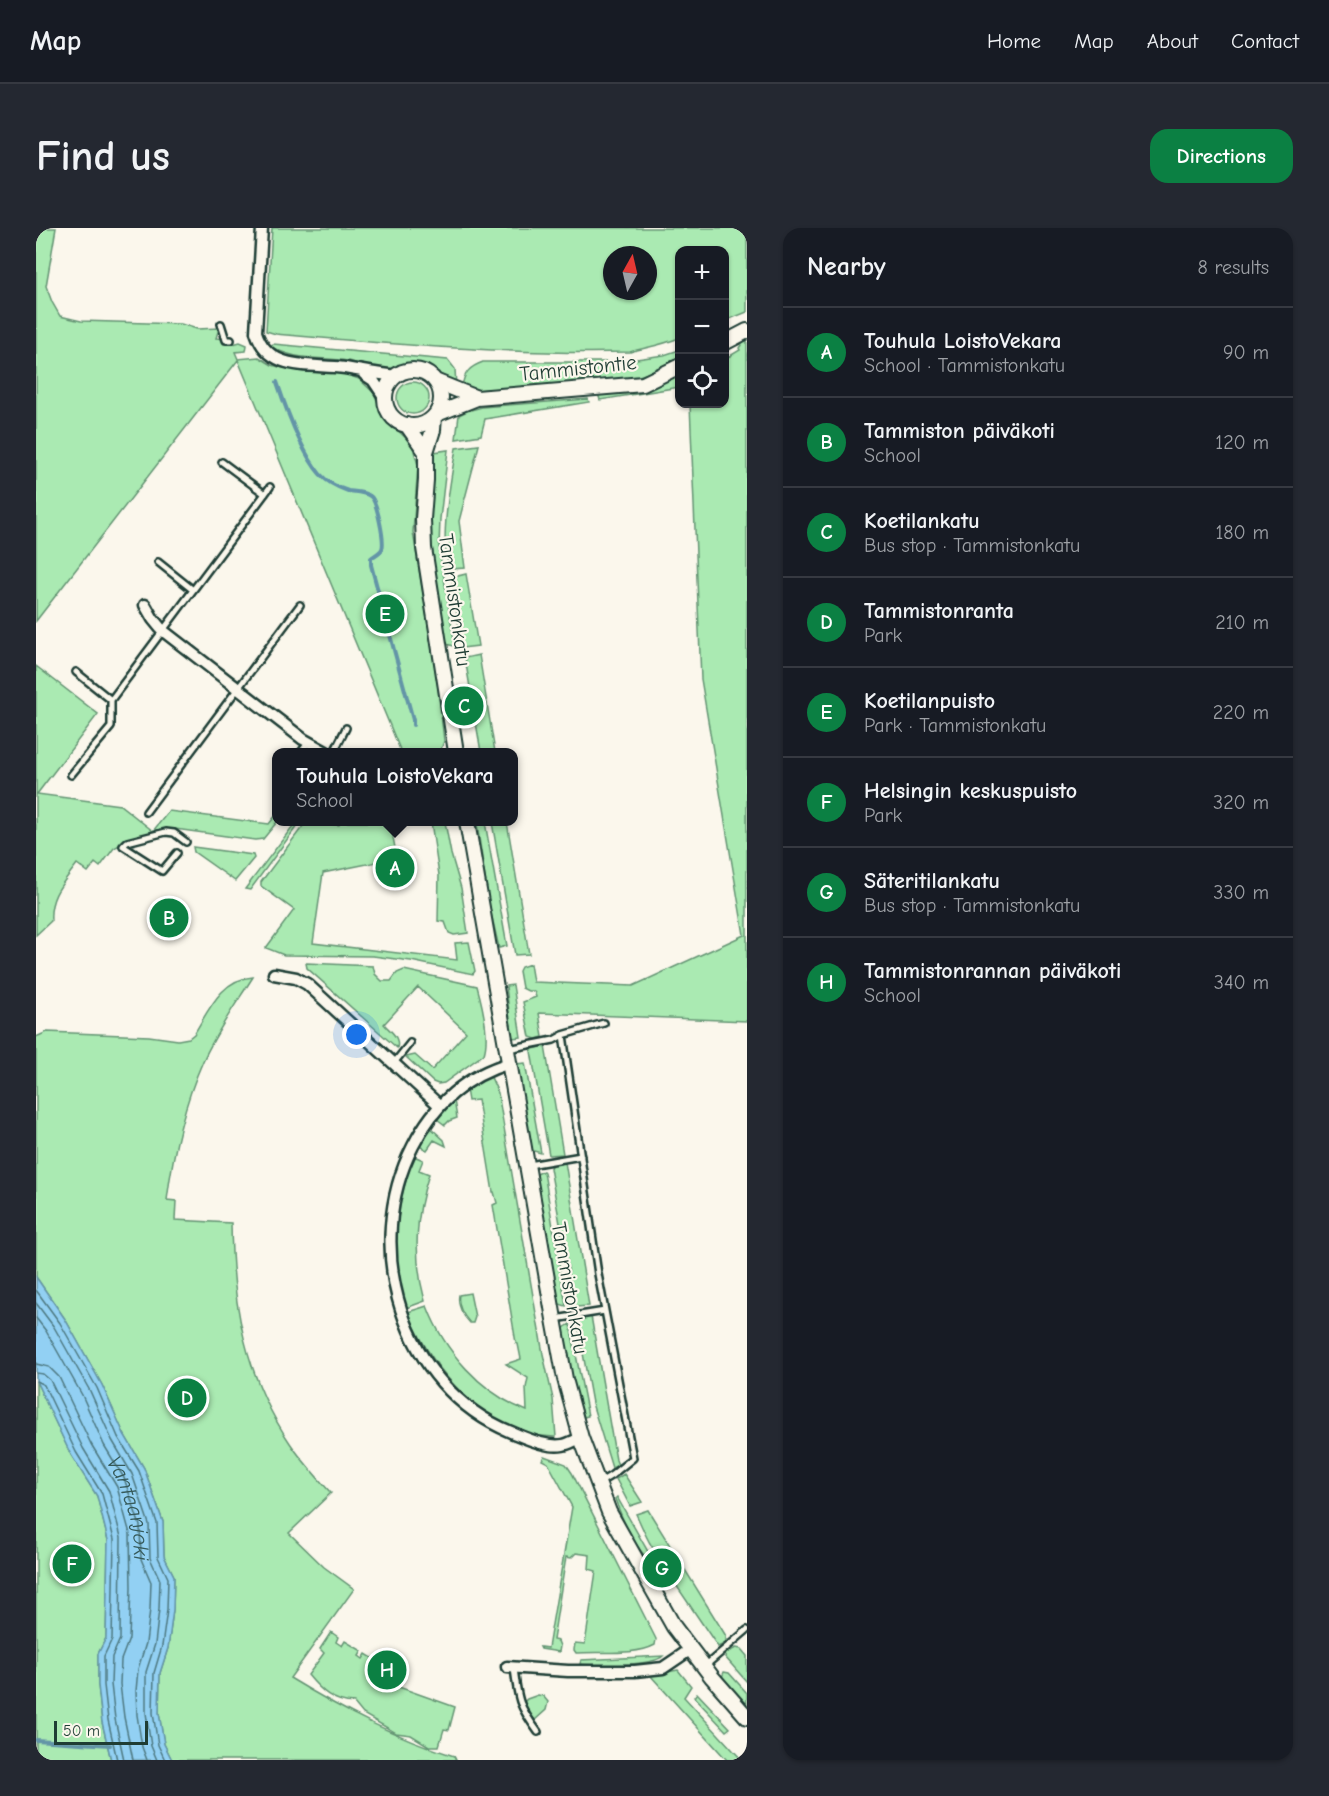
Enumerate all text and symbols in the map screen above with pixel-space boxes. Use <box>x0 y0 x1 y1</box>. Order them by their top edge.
text: Map <box>30 25 81 57</box>
text: Home <box>987 29 1041 53</box>
text: Map <box>1074 29 1114 53</box>
text: About <box>1147 29 1198 53</box>
text: Contact <box>1231 29 1299 53</box>
button: Directions <box>1150 129 1293 183</box>
text: Find us <box>36 132 170 181</box>
north arrow <box>603 246 657 300</box>
map controls <box>675 246 729 408</box>
button: + <box>675 246 729 300</box>
text: Nearby <box>807 252 886 282</box>
text: 8 results <box>1197 256 1269 279</box>
button: − <box>675 300 729 354</box>
text: Touhula LoistoVekara <box>864 328 1061 354</box>
text: A <box>821 341 832 364</box>
text: 90 m <box>1223 341 1269 364</box>
street label: Tammistontie <box>518 350 638 386</box>
button: locate <box>675 354 729 408</box>
text: School · Tammistonkatu <box>864 354 1065 377</box>
text: Tammiston päiväkoti <box>864 418 1055 444</box>
text: B <box>820 431 833 454</box>
text: 120 m <box>1215 431 1269 454</box>
text: School <box>864 444 921 467</box>
text: Koetilankatu <box>864 508 980 534</box>
text: C <box>820 521 833 544</box>
text: 180 m <box>1215 521 1269 544</box>
street label: Tammistonkatu <box>434 532 476 668</box>
text: Bus stop · Tammistonkatu <box>864 534 1080 557</box>
pin: E <box>366 592 404 636</box>
text: Tammistonranta <box>864 598 1014 624</box>
text: D <box>820 611 833 634</box>
text: 210 m <box>1215 611 1269 634</box>
text: Park <box>864 624 902 647</box>
pin: C <box>444 684 484 728</box>
text: Koetilanpuisto <box>864 688 995 714</box>
text: E <box>821 701 832 724</box>
text: 220 m <box>1213 701 1269 724</box>
text: Park · Tammistonkatu <box>864 714 1046 737</box>
popup <box>272 748 518 826</box>
text: Touhula LoistoVekara <box>296 763 494 789</box>
text: Helsingin keskuspuisto <box>864 778 1077 804</box>
text: School <box>296 789 353 812</box>
text: F <box>821 791 832 814</box>
text: 320 m <box>1213 791 1269 814</box>
text: Park <box>864 804 902 827</box>
pin: A <box>376 846 414 890</box>
text: Säteritilankatu <box>864 868 1000 894</box>
text: G <box>819 881 834 904</box>
text: 330 m <box>1213 881 1269 904</box>
text: Bus stop · Tammistonkatu <box>864 894 1080 917</box>
pin: B <box>150 896 188 940</box>
text: Tammistonrannan päiväkoti <box>864 958 1121 984</box>
text: H <box>819 971 834 994</box>
text: 340 m <box>1214 971 1269 994</box>
text: School <box>864 984 921 1007</box>
your location <box>342 1020 371 1049</box>
street label: Tammistonkatu <box>547 1220 593 1356</box>
pin: D <box>168 1376 206 1420</box>
water label: Vantaanjoki <box>101 1451 154 1562</box>
pin: F <box>52 1542 92 1586</box>
pin: G <box>642 1546 682 1590</box>
pin: H <box>368 1648 406 1692</box>
scale bar <box>54 1718 148 1746</box>
text: 50 m <box>63 1722 100 1740</box>

